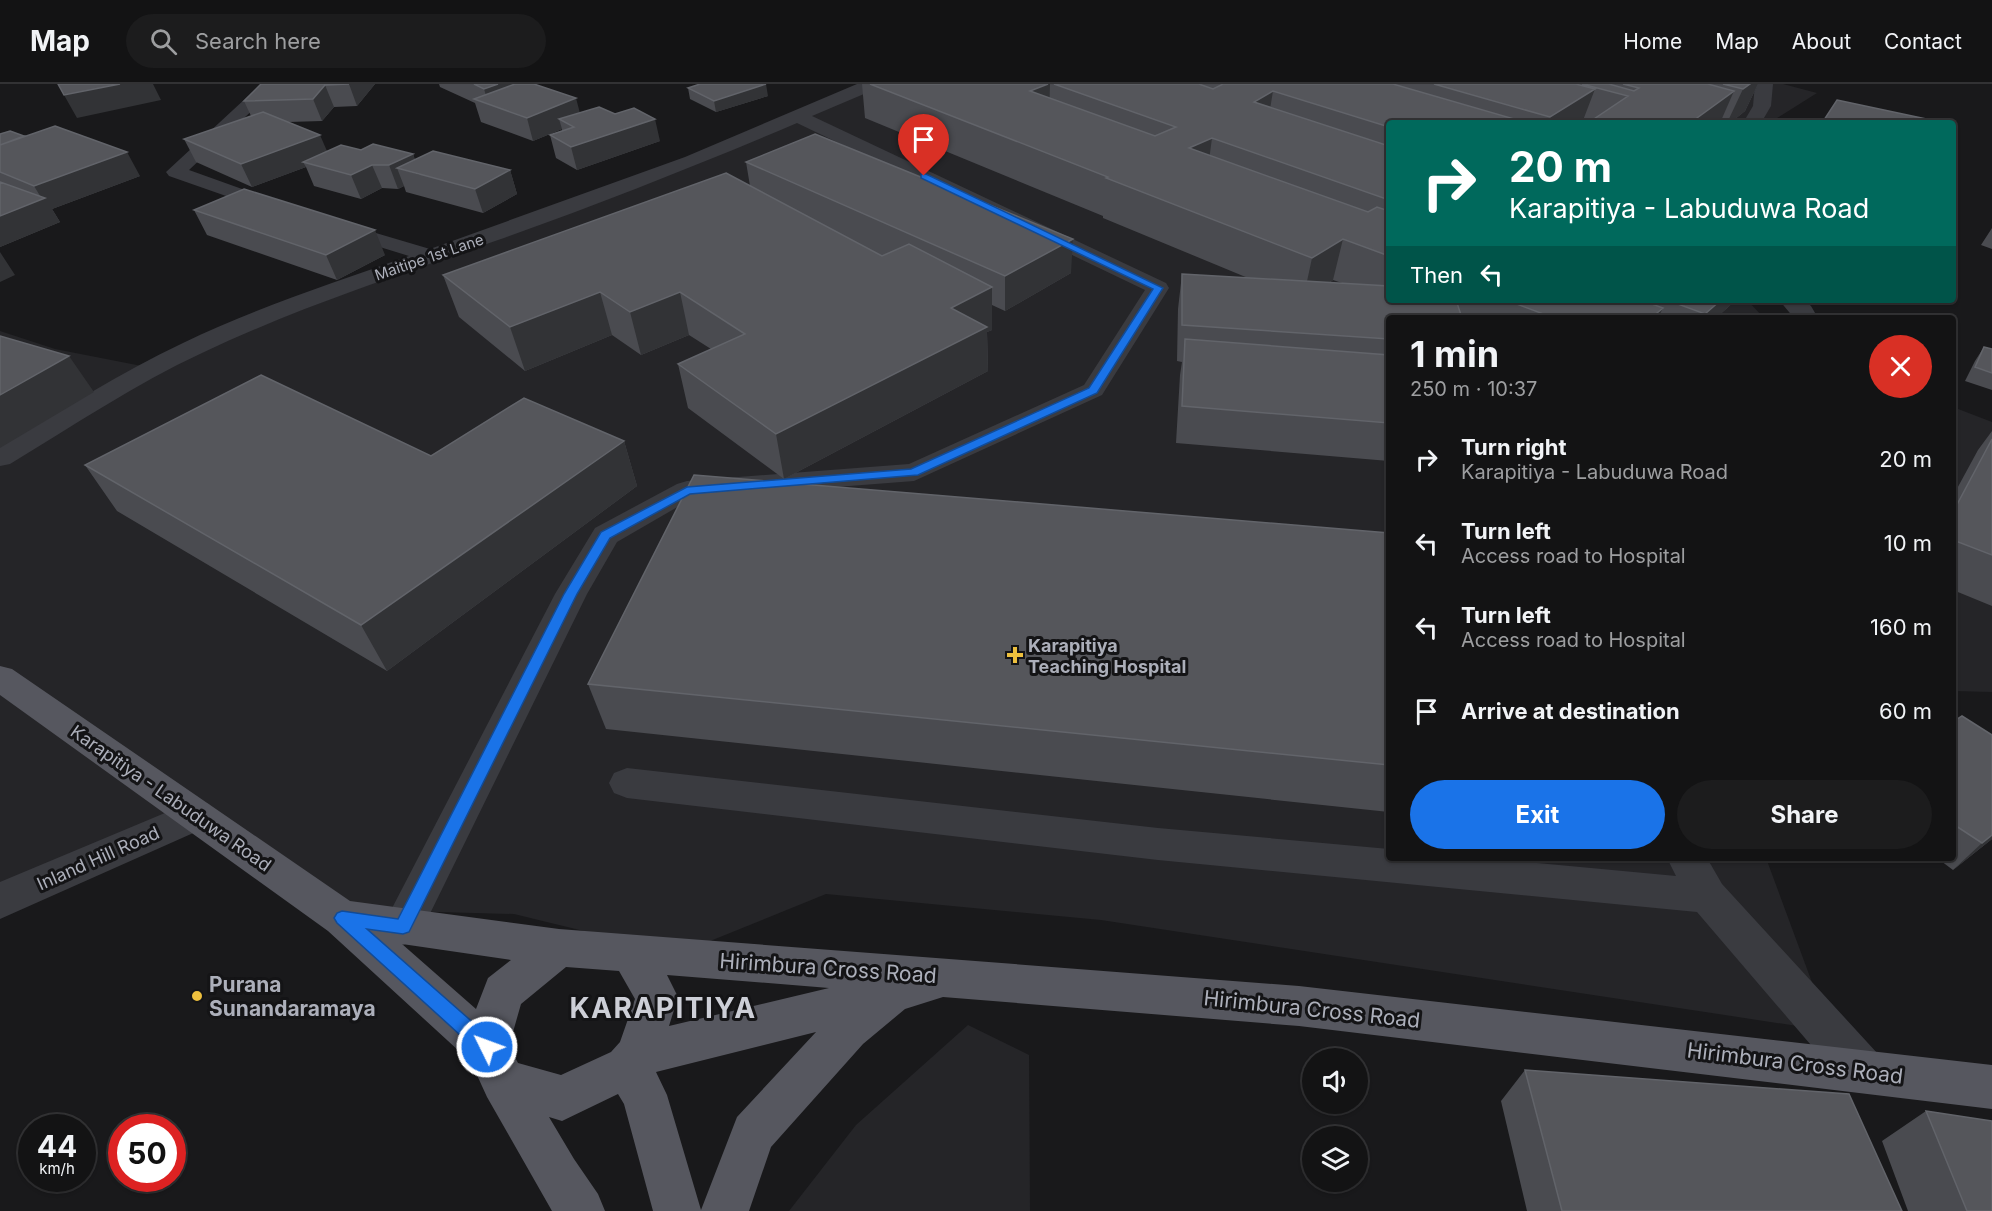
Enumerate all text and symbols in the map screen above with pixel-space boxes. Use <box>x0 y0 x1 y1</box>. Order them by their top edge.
search box <box>126 14 546 68</box>
text: Map <box>30 24 90 58</box>
icon: search <box>147 25 180 58</box>
text: Search here <box>195 28 321 54</box>
text: Home <box>1623 29 1682 54</box>
text: Map <box>1715 29 1759 54</box>
text: About <box>1792 29 1851 54</box>
text: Contact <box>1884 29 1962 54</box>
pin <box>898 114 949 176</box>
icon: arrive <box>907 123 940 156</box>
text: 20 m <box>1509 141 1612 192</box>
icon: right <box>1410 144 1488 222</box>
text: Karapitiya - Labuduwa Road <box>1509 192 1869 225</box>
street label: Maitipe 1st Lane <box>372 229 486 285</box>
icon: left <box>1475 258 1508 291</box>
text: Then <box>1410 262 1463 288</box>
text: 1 min <box>1410 332 1499 376</box>
button: close <box>1869 335 1932 398</box>
text: 250 m · 10:37 <box>1410 377 1537 401</box>
text: Turn right <box>1461 434 1567 460</box>
icon: right <box>1410 443 1443 476</box>
text: 20 m <box>1879 446 1932 472</box>
text: Karapitiya - Labuduwa Road <box>1461 460 1728 484</box>
text: Turn left <box>1461 518 1551 544</box>
icon: left <box>1410 527 1443 560</box>
text: 10 m <box>1884 530 1932 556</box>
text: Access road to Hospital <box>1461 544 1686 568</box>
text: Turn left <box>1461 602 1551 628</box>
icon: left <box>1410 611 1443 644</box>
text: 160 m <box>1870 614 1932 640</box>
text: Access road to Hospital <box>1461 628 1686 652</box>
place label: Karapitiya Teaching Hospital <box>1028 635 1186 677</box>
marker: Karapitiya Teaching Hospital <box>1006 646 1024 664</box>
icon: arrive <box>1410 695 1443 728</box>
text: Arrive at destination <box>1461 698 1680 724</box>
text: 60 m <box>1879 698 1932 724</box>
street label: Karapitiya - Labuduwa Road <box>67 721 275 875</box>
button: Exit <box>1410 780 1665 849</box>
button: Share <box>1677 780 1932 849</box>
street label: Inland Hill Road <box>34 822 162 894</box>
street label: Hirimbura Cross Road <box>719 948 937 988</box>
place label: Purana Sunandaramaya <box>209 972 376 1021</box>
street label: Hirimbura Cross Road <box>1203 985 1421 1033</box>
marker: Purana Sunandaramaya <box>190 989 204 1003</box>
district label: KARAPITIYA <box>569 991 757 1025</box>
position arrow <box>455 1015 519 1079</box>
street label: Hirimbura Cross Road <box>1686 1037 1904 1089</box>
map controls <box>1302 1048 1368 1192</box>
button: sound <box>1302 1048 1368 1114</box>
speed limit sign: 50 <box>108 1114 186 1192</box>
button: layers <box>1302 1126 1368 1192</box>
text: 44 <box>37 1128 77 1164</box>
text: km/h <box>39 1159 75 1178</box>

